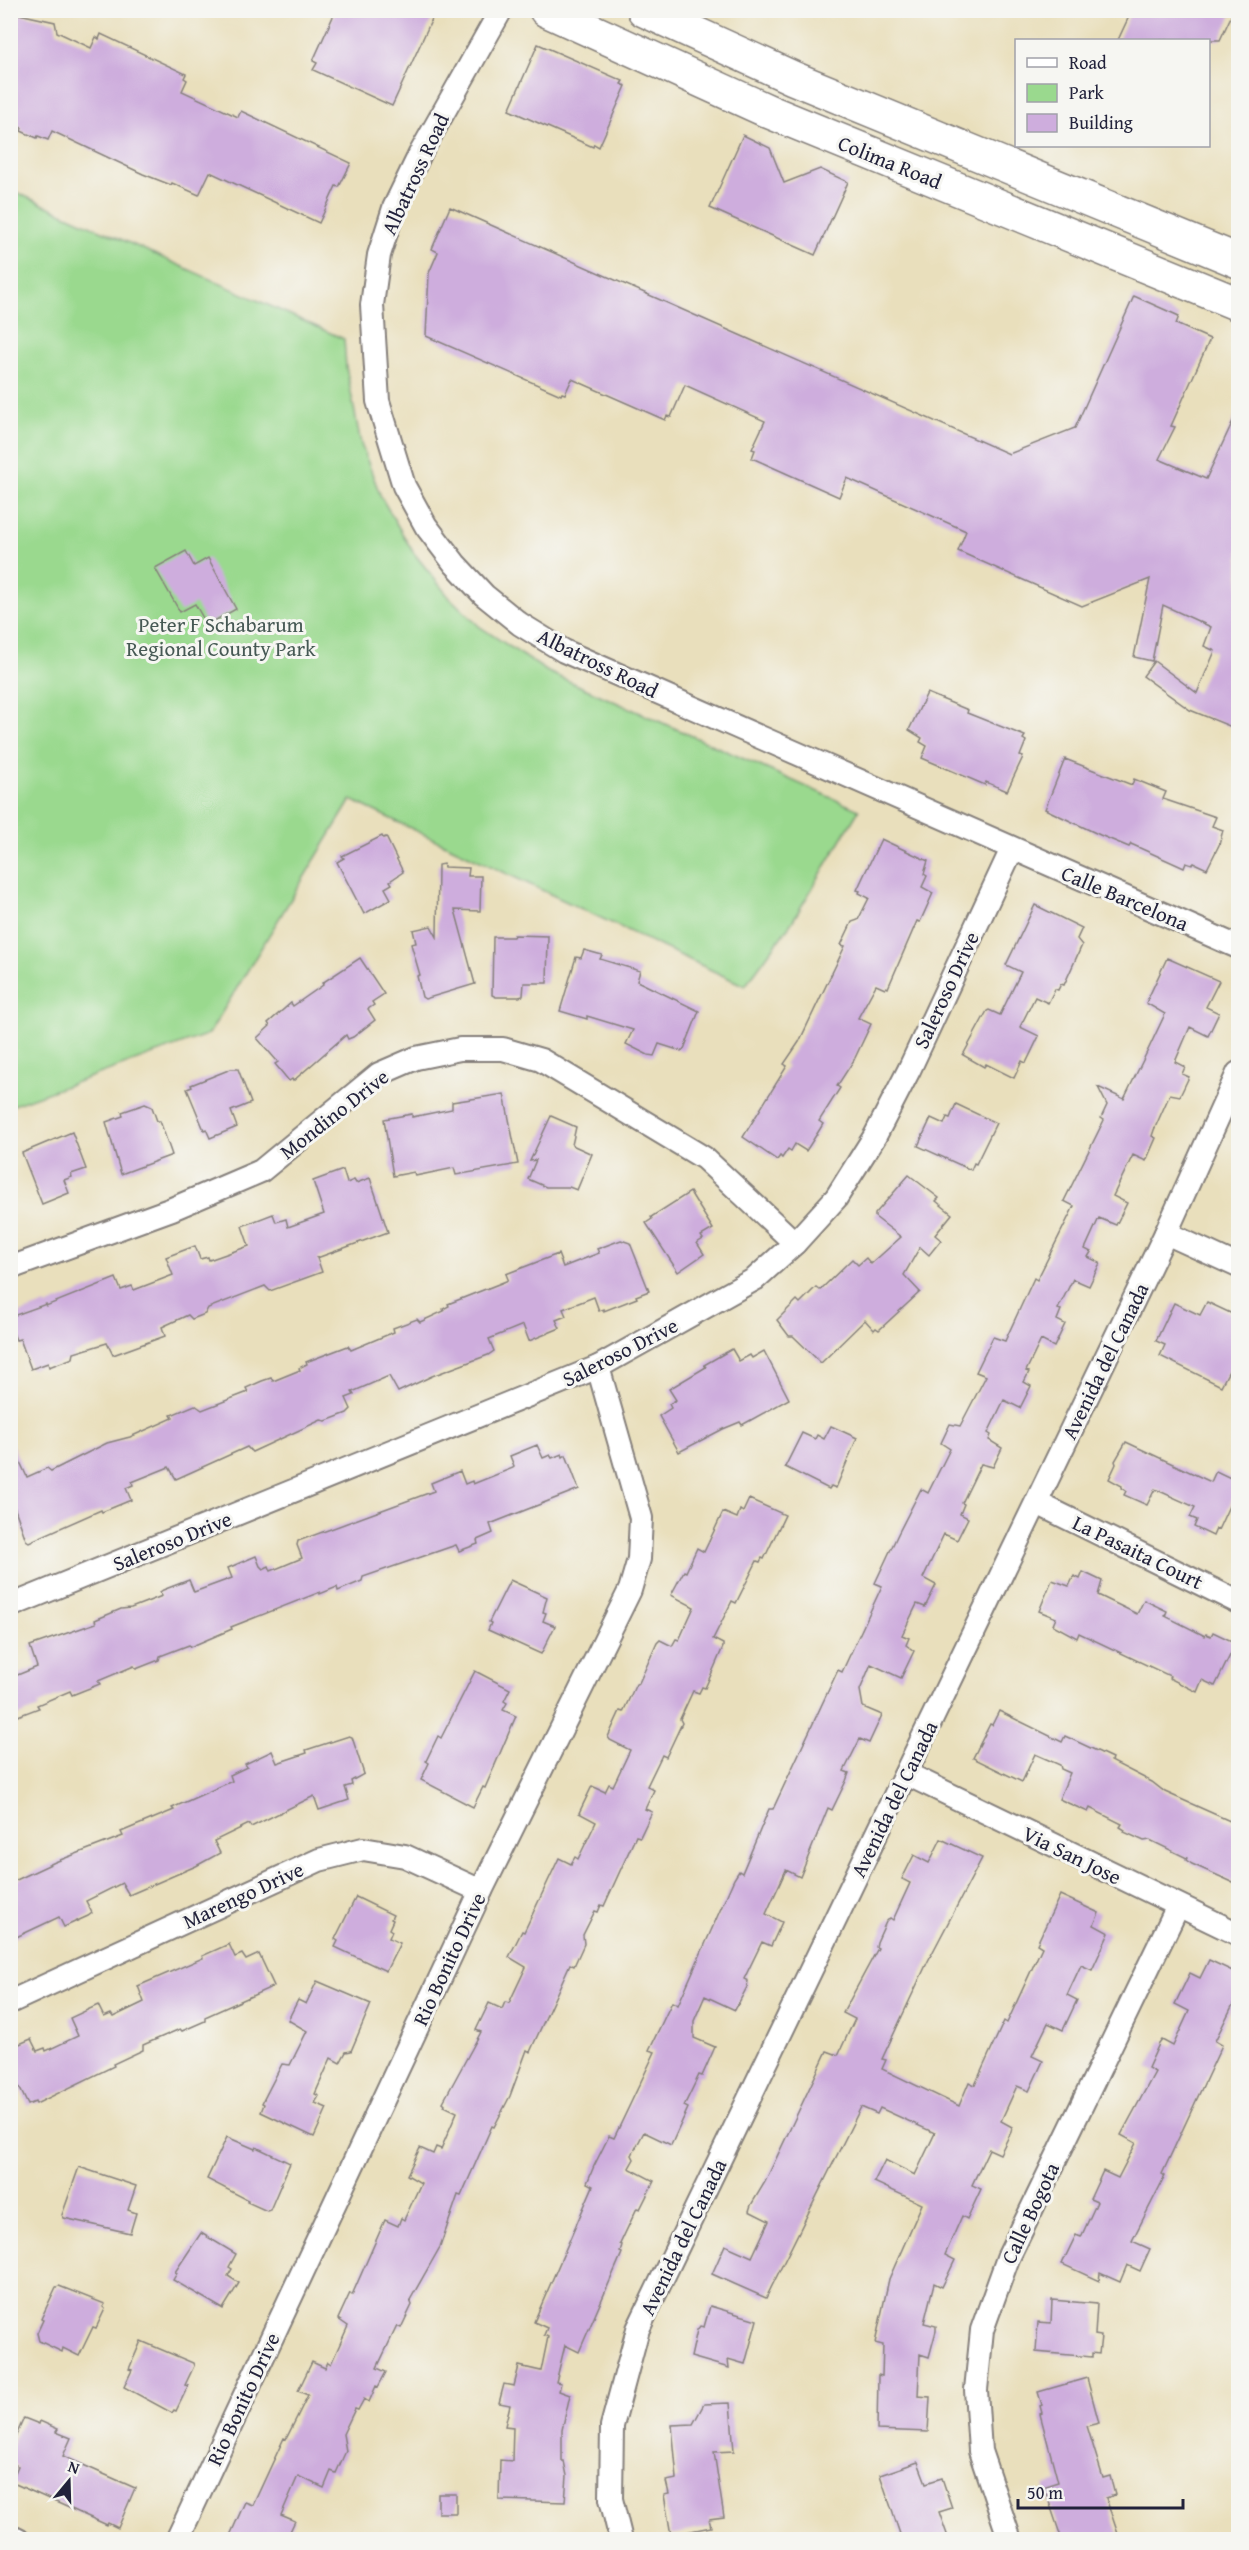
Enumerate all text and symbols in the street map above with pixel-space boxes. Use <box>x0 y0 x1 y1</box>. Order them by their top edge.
legend <box>1015 39 1210 147</box>
text: Road <box>1069 49 1107 76</box>
text: Park <box>1069 79 1105 106</box>
street label: Albatross Road <box>373 107 457 240</box>
text: Building <box>1069 109 1133 136</box>
street label: Colima Road <box>833 127 947 197</box>
park label: Peter F Schabarum Regional County Park <box>126 609 316 664</box>
street label: Albatross Road <box>532 620 664 706</box>
street label: Calle Barcelona <box>1057 857 1193 939</box>
street label: Saleroso Drive <box>905 926 987 1054</box>
street label: Mondino Drive <box>273 1061 395 1167</box>
street label: Avenida del Canada <box>1054 1277 1156 1445</box>
street label: Saleroso Drive <box>557 1310 683 1394</box>
street label: Saleroso Drive <box>108 1503 236 1579</box>
street label: La Pasaita Court <box>1068 1507 1209 1597</box>
street label: Avenida del Canada <box>843 1715 945 1883</box>
street label: Via San Jose <box>1017 1818 1127 1892</box>
street label: Marengo Drive <box>178 1853 309 1937</box>
street label: Rio Bonito Drive <box>405 1887 493 2031</box>
street label: Avenida del Canada <box>632 2153 734 2321</box>
street label: Calle Bogota <box>993 2157 1067 2269</box>
street label: Rio Bonito Drive <box>199 2327 287 2471</box>
north arrow <box>39 2451 99 2511</box>
text: N <box>65 2454 83 2480</box>
scale bar <box>1018 2472 1183 2510</box>
text: 50 m <box>1027 2479 1063 2506</box>

